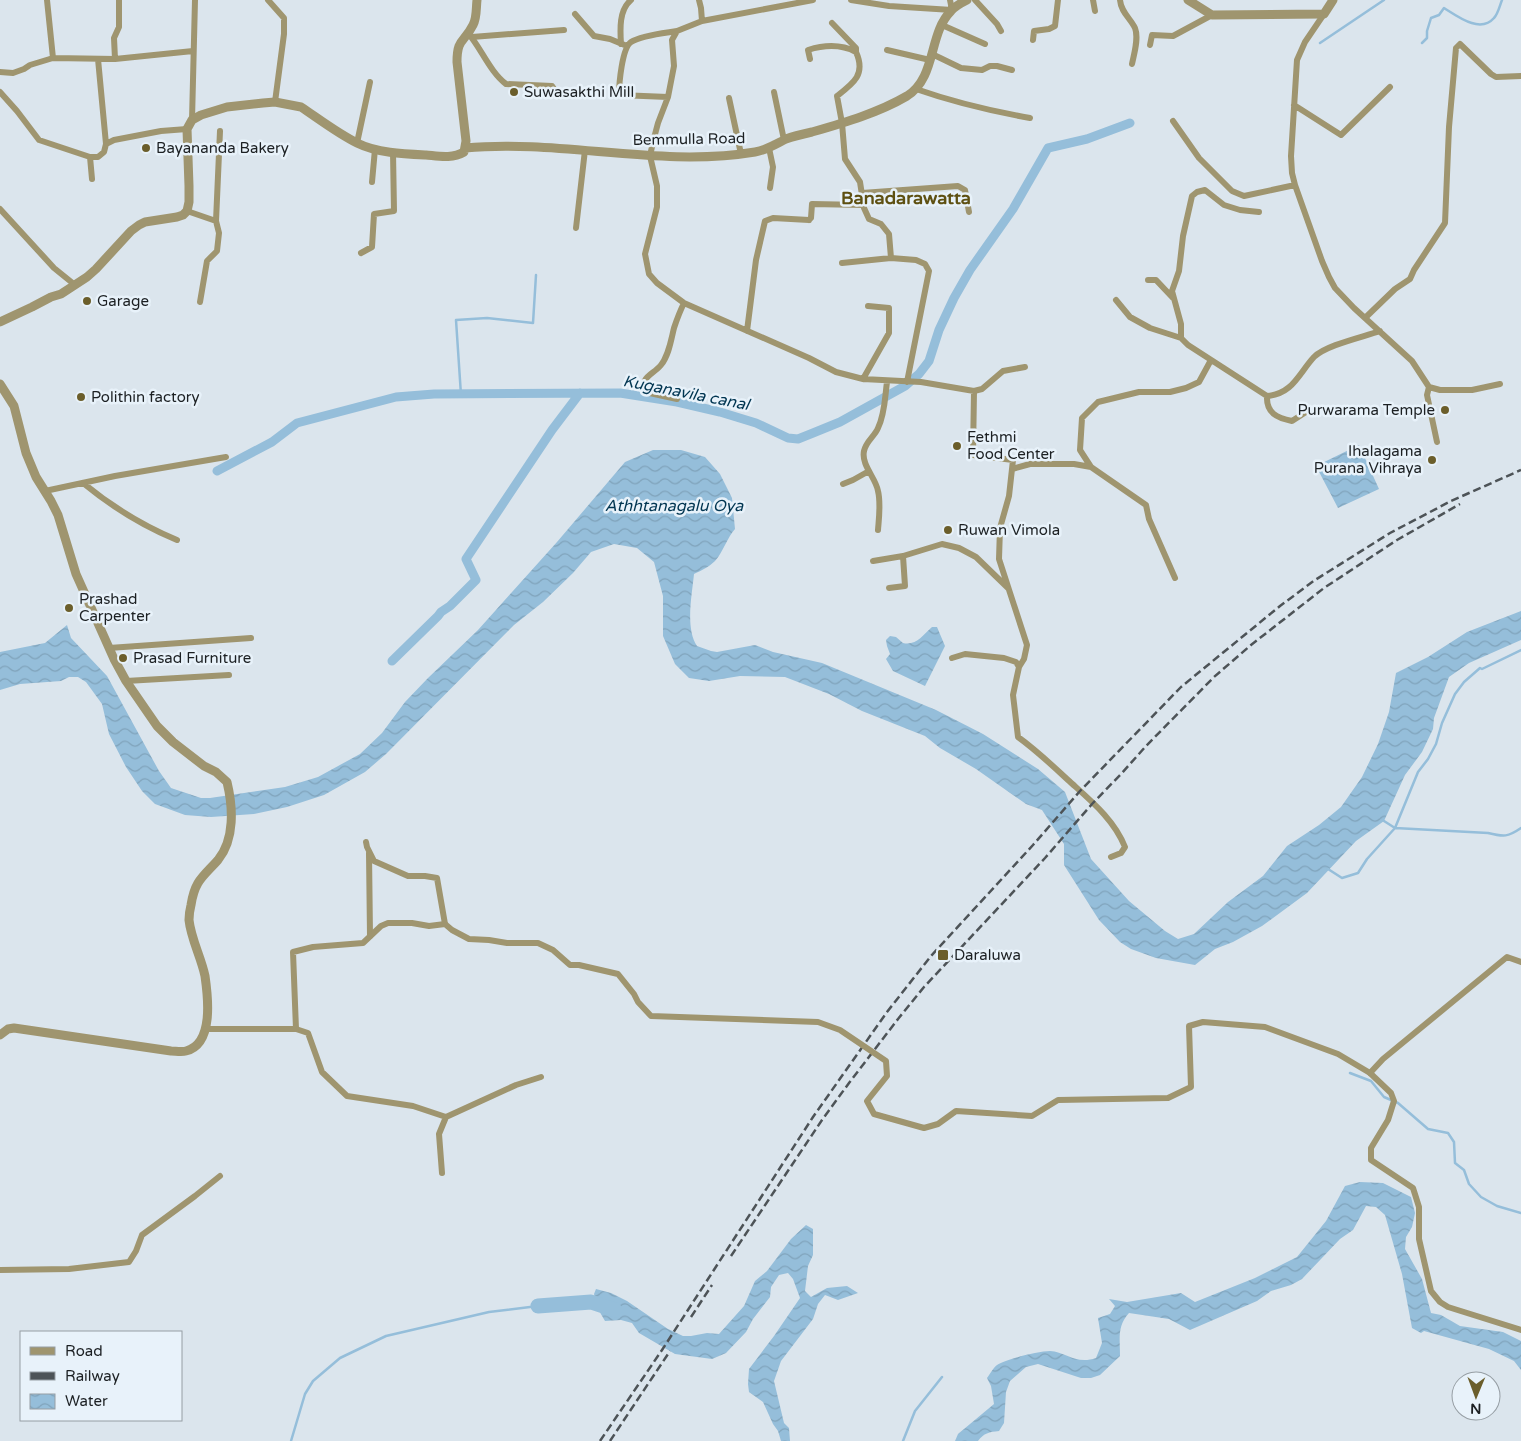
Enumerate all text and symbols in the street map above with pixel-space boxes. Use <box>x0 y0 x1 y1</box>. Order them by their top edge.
place label: Suwasakthi Mill <box>524 83 634 101</box>
marker: Suwasakthi Mill <box>508 86 520 98</box>
street label: Bemmulla Road <box>632 129 746 149</box>
place label: Bayananda Bakery <box>156 139 289 157</box>
marker: Bayananda Bakery <box>140 142 152 154</box>
district label: Banadarawatta <box>841 187 971 209</box>
place label: Garage <box>97 292 149 310</box>
marker: Garage <box>81 295 93 307</box>
water label: Kuganavila canal <box>621 371 753 415</box>
place label: Polithin factory <box>91 388 200 406</box>
marker: Polithin factory <box>75 391 87 403</box>
place label: Purwarama Temple <box>1298 401 1435 419</box>
marker: Purwarama Temple <box>1439 404 1451 416</box>
place label: Fethmi Food Center <box>967 428 1055 463</box>
marker: Fethmi Food Center <box>951 440 963 452</box>
place label: Ihalagama Purana Vihraya <box>1314 442 1422 477</box>
marker: Ihalagama Purana Vihraya <box>1426 454 1438 466</box>
water label: Athhtanagalu Oya <box>605 496 744 516</box>
place label: Ruwan Vimola <box>958 521 1060 539</box>
marker: Ruwan Vimola <box>942 524 954 536</box>
place label: Prashad Carpenter <box>79 590 151 625</box>
marker: Prashad Carpenter <box>63 602 75 614</box>
place label: Prasad Furniture <box>133 649 251 667</box>
marker: Prasad Furniture <box>117 652 129 664</box>
place label: Daraluwa <box>954 946 1021 964</box>
marker: Daraluwa <box>936 948 950 962</box>
legend <box>20 1331 182 1421</box>
text: Road <box>65 1342 103 1360</box>
text: Railway <box>65 1367 120 1385</box>
north arrow <box>1451 1371 1501 1421</box>
text: Water <box>65 1392 108 1410</box>
text: N <box>1470 1400 1482 1417</box>

